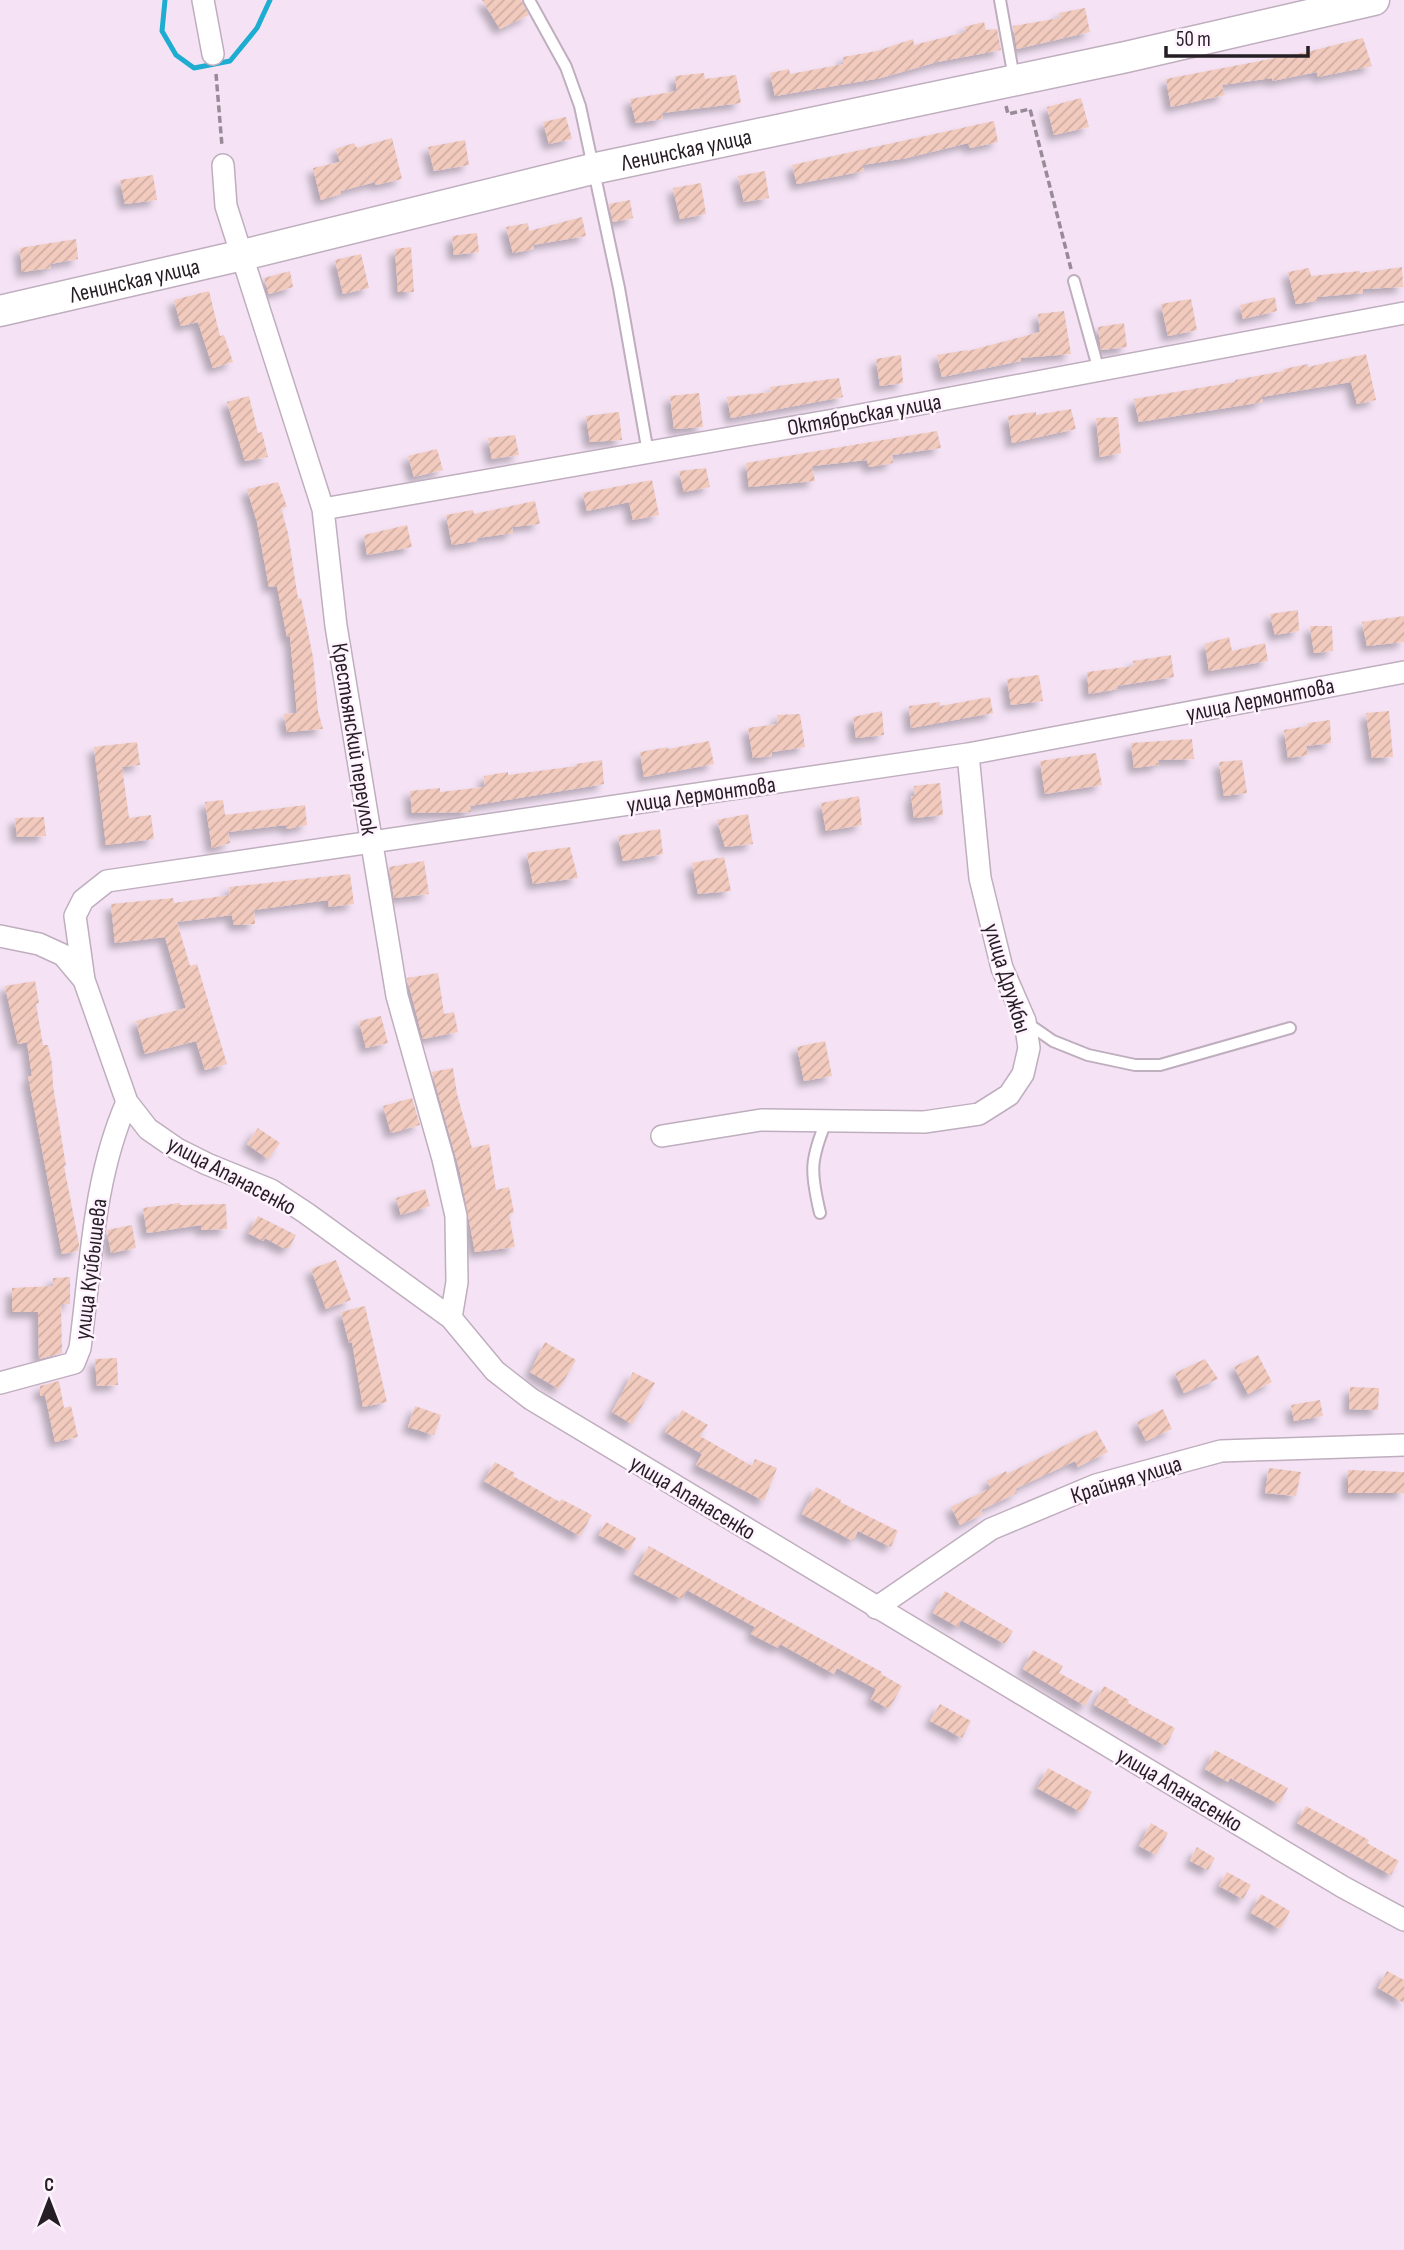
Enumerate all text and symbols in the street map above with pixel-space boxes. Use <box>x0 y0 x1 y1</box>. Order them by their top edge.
scale bar <box>1166 14 1308 58</box>
text: 50 m <box>1176 27 1211 52</box>
street label: Ленинская улица <box>618 123 754 178</box>
street label: Ленинская улица <box>66 252 202 310</box>
street label: Октябрьская улица <box>785 388 943 442</box>
street label: Крестьянский переулок <box>325 641 383 838</box>
street label: улица Лермонтова <box>1184 672 1337 728</box>
street label: улица Лермонтова <box>625 771 778 819</box>
street label: улица Дружбы <box>977 920 1037 1036</box>
street label: улица Апанасенко <box>162 1130 301 1222</box>
street label: улица Куйбышева <box>68 1197 114 1341</box>
street label: улица Апанасенко <box>624 1449 761 1546</box>
street label: Крайняя улица <box>1067 1450 1185 1510</box>
street label: улица Апанасенко <box>1111 1741 1248 1838</box>
north arrow <box>14 2166 84 2236</box>
text: С <box>44 2174 54 2197</box>

